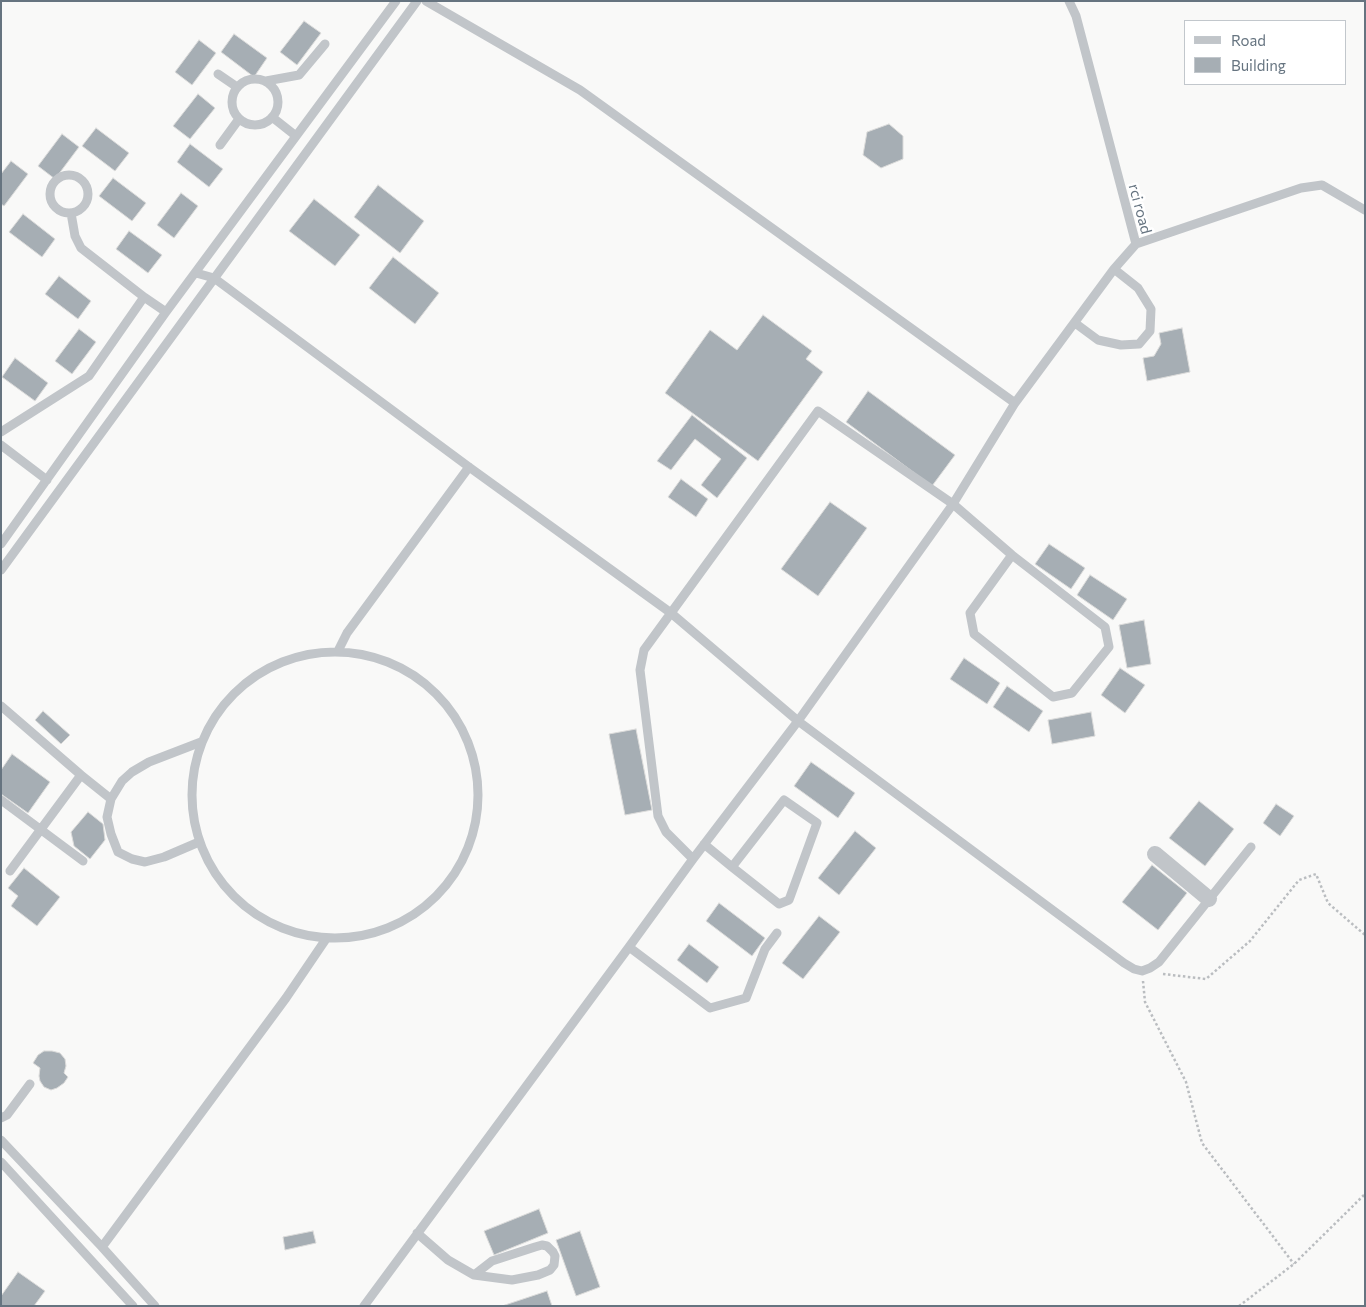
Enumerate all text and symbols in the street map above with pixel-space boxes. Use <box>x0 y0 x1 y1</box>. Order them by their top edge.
legend <box>1184 20 1346 85</box>
text: Road <box>1231 31 1266 49</box>
text: Building <box>1231 56 1286 74</box>
street label: rci road <box>1125 182 1155 236</box>

